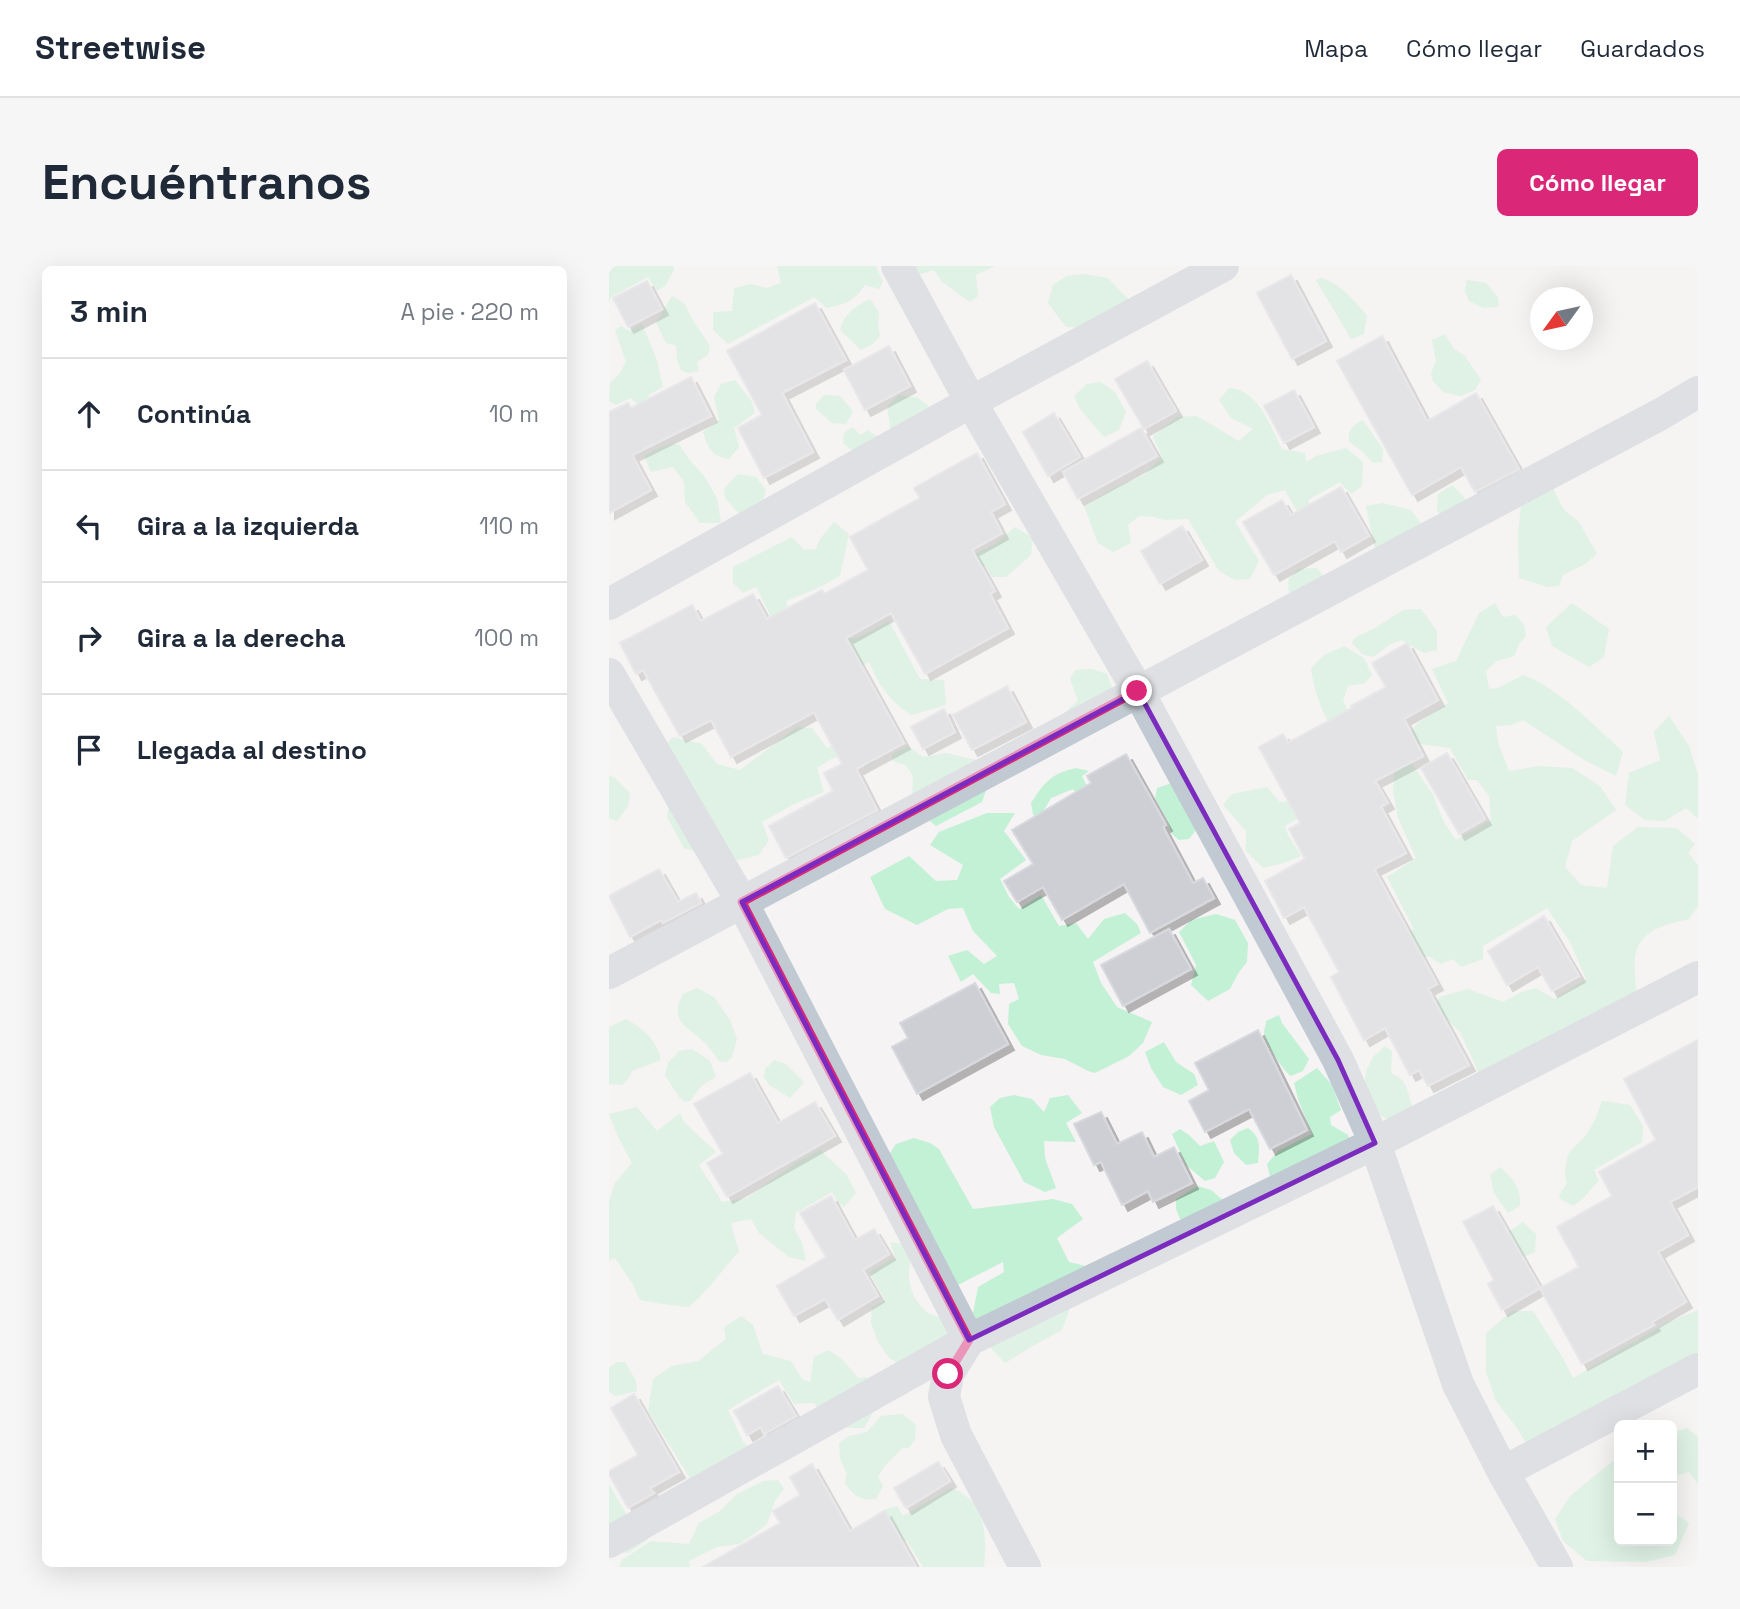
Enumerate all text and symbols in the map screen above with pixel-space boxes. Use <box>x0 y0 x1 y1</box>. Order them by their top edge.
text: Streetwise <box>35 27 206 69</box>
text: Mapa <box>1304 33 1368 64</box>
text: Cómo llegar <box>1406 33 1542 64</box>
text: Guardados <box>1580 33 1705 64</box>
button: Cómo llegar <box>1497 149 1698 216</box>
text: Encuéntranos <box>42 151 371 213</box>
north arrow <box>1530 287 1593 350</box>
text: 3 min <box>70 292 148 331</box>
text: A pie · 220 m <box>401 297 539 327</box>
icon: ahead <box>70 395 108 433</box>
text: Continúa <box>137 397 251 431</box>
text: 10 m <box>489 399 539 429</box>
icon: left <box>70 507 108 545</box>
text: Gira a la izquierda <box>137 509 359 543</box>
text: 110 m <box>479 511 539 541</box>
icon: right <box>70 619 108 657</box>
text: Gira a la derecha <box>137 621 346 655</box>
text: 100 m <box>474 623 539 653</box>
route end <box>1121 675 1152 706</box>
icon: arrive <box>70 731 108 769</box>
text: Llegada al destino <box>137 733 367 767</box>
route start <box>932 1358 963 1389</box>
map controls <box>1614 1420 1677 1546</box>
button: + <box>1614 1420 1677 1483</box>
button: − <box>1614 1483 1677 1546</box>

